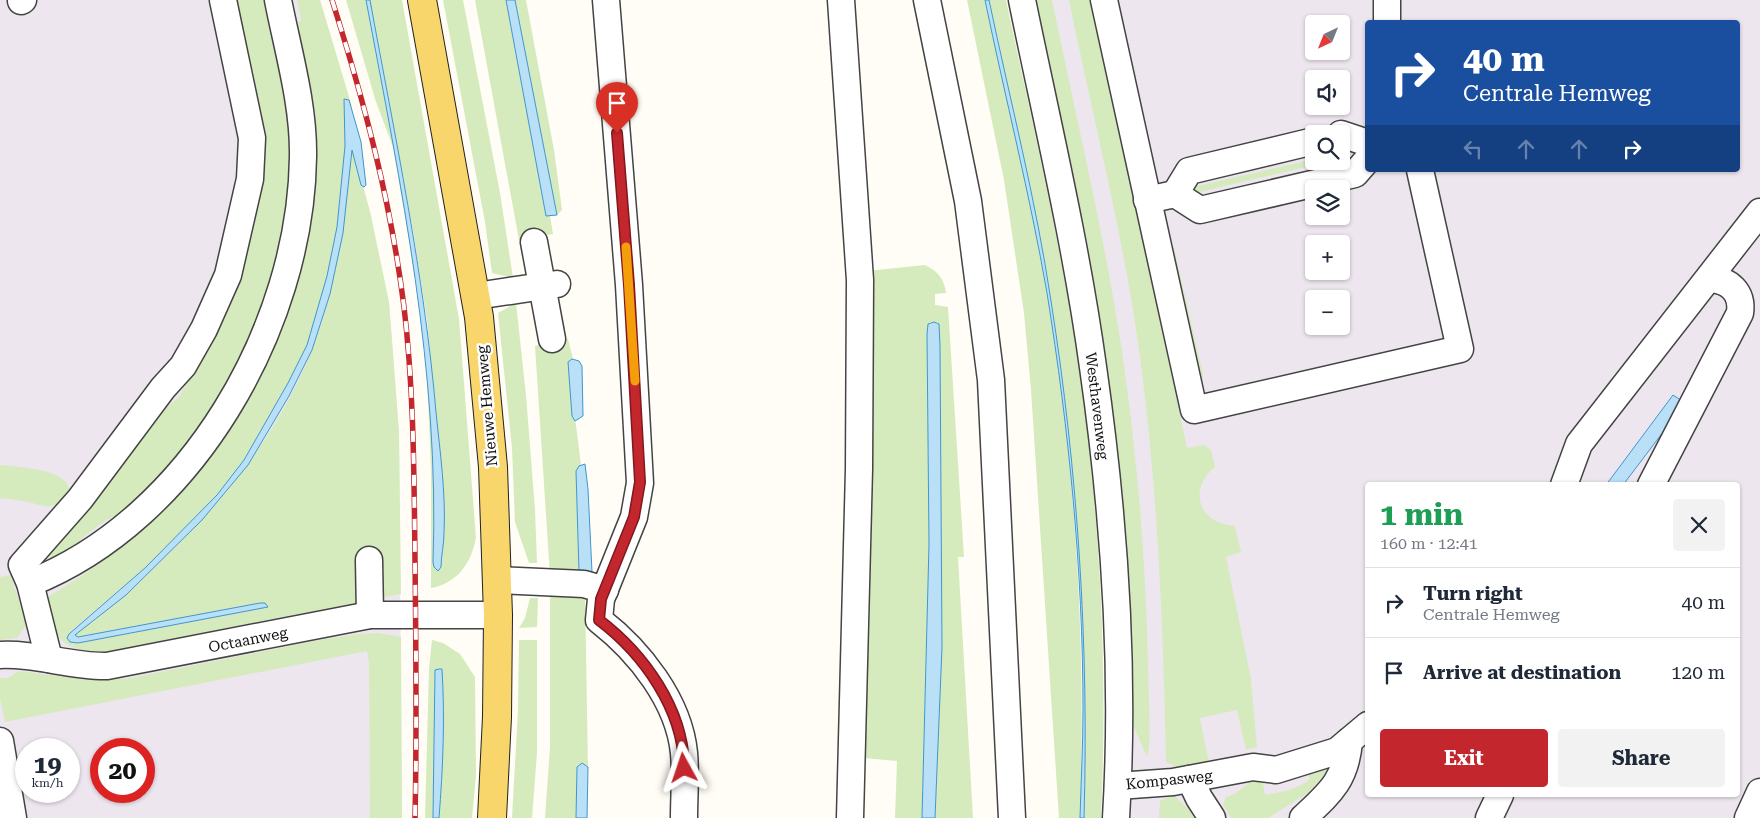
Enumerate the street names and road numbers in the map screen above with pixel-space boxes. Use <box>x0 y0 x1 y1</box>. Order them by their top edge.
street label: Nieuwe Hemweg <box>473 344 501 467</box>
street label: Westhavenweg <box>1081 351 1113 461</box>
street label: Octaanweg <box>207 623 290 656</box>
street label: Kompasweg <box>1125 766 1214 794</box>

